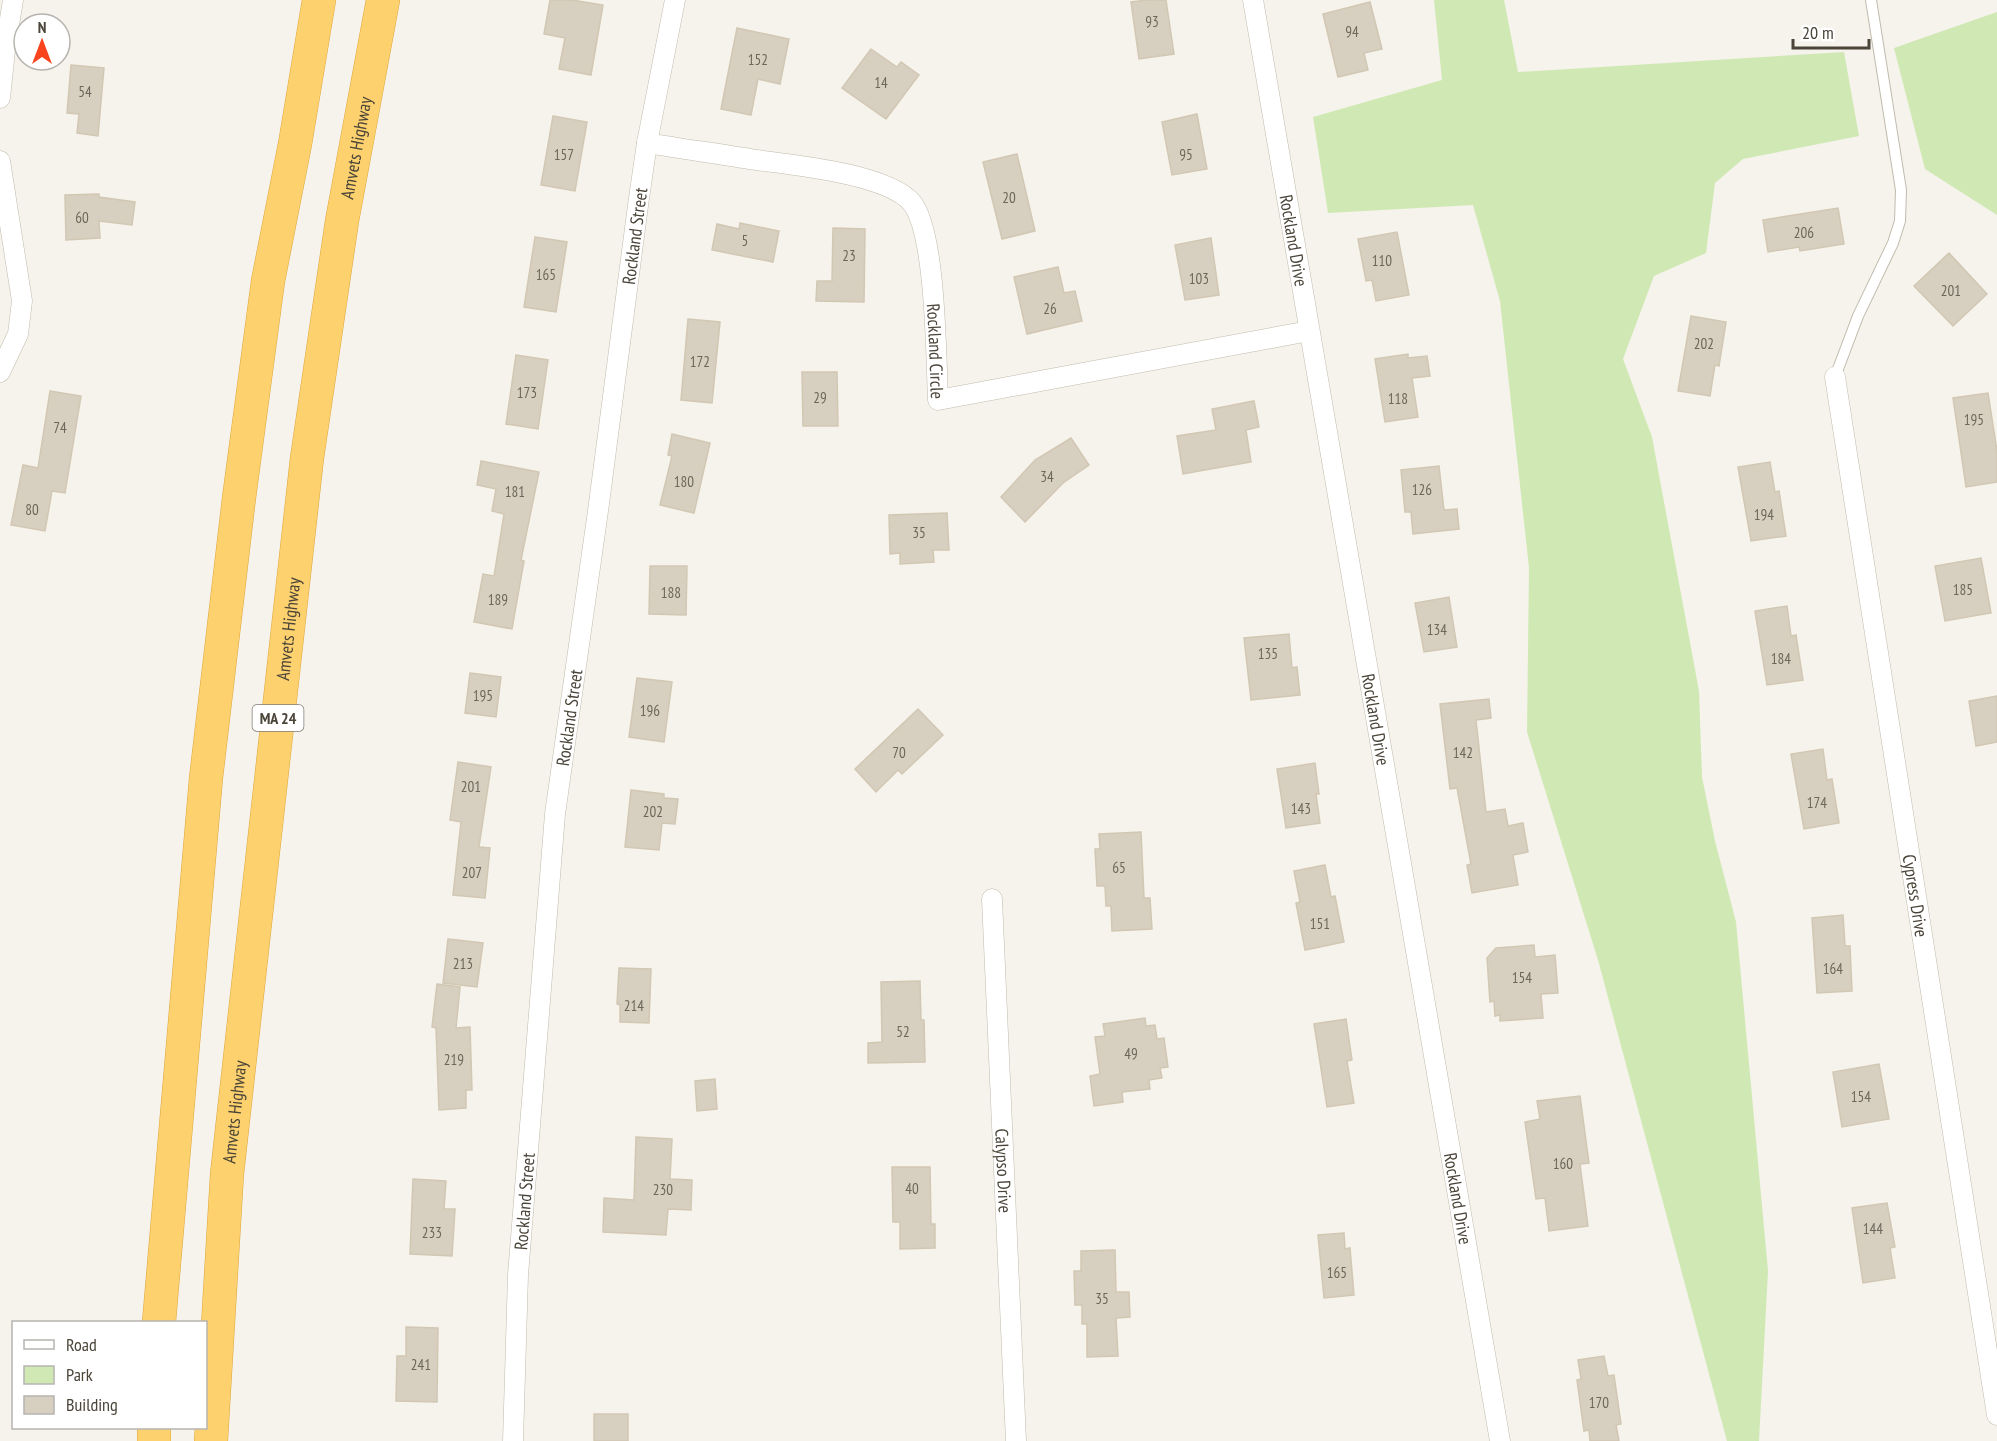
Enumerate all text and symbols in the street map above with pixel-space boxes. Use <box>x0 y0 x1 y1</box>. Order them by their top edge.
north arrow <box>12 12 72 72</box>
house number: 93 <box>1145 12 1159 31</box>
scale bar <box>1793 12 1870 50</box>
text: N <box>38 17 46 37</box>
text: 20 m <box>1802 21 1834 44</box>
house number: 94 <box>1345 22 1359 41</box>
house number: 152 <box>748 50 768 69</box>
house number: 14 <box>874 73 888 92</box>
house number: 54 <box>78 82 92 101</box>
street label: Amvets Highway <box>335 95 376 201</box>
house number: 157 <box>554 145 574 164</box>
house number: 95 <box>1179 145 1193 164</box>
street label: Rockland Street <box>616 186 652 286</box>
house number: 20 <box>1002 188 1016 207</box>
street label: Rockland Drive <box>1275 193 1313 288</box>
house number: 60 <box>75 208 89 227</box>
house number: 206 <box>1794 223 1814 242</box>
house number: 5 <box>742 231 748 250</box>
house number: 23 <box>842 246 856 265</box>
house number: 110 <box>1372 251 1392 270</box>
house number: 165 <box>536 265 556 284</box>
house number: 103 <box>1189 269 1209 288</box>
house number: 201 <box>1941 281 1961 300</box>
house number: 26 <box>1043 299 1057 318</box>
street label: Rockland Circle <box>922 303 949 399</box>
house number: 202 <box>1694 334 1714 353</box>
house number: 172 <box>690 352 710 371</box>
house number: 173 <box>517 383 537 402</box>
house number: 29 <box>813 388 827 407</box>
house number: 118 <box>1388 389 1408 408</box>
house number: 195 <box>1964 410 1984 429</box>
house number: 74 <box>53 418 67 437</box>
house number: 34 <box>1040 467 1054 486</box>
house number: 180 <box>674 472 694 491</box>
house number: 126 <box>1412 480 1432 499</box>
house number: 181 <box>505 482 525 501</box>
house number: 80 <box>25 500 39 519</box>
house number: 194 <box>1754 505 1774 524</box>
house number: 35 <box>912 523 926 542</box>
street label: Amvets Highway <box>271 576 305 682</box>
house number: 185 <box>1953 580 1973 599</box>
house number: 188 <box>661 583 681 602</box>
house number: 189 <box>488 590 508 609</box>
house number: 134 <box>1427 620 1447 639</box>
house number: 135 <box>1258 644 1278 663</box>
house number: 184 <box>1771 649 1791 668</box>
street label: Rockland Street <box>550 668 587 767</box>
street label: Rockland Drive <box>1357 672 1396 767</box>
house number: 195 <box>473 686 493 705</box>
house number: 196 <box>640 701 660 720</box>
road number: MA 24 <box>252 705 304 731</box>
house number: 70 <box>892 743 906 762</box>
house number: 142 <box>1453 743 1473 762</box>
house number: 201 <box>461 777 481 796</box>
house number: 174 <box>1807 793 1827 812</box>
house number: 143 <box>1291 799 1311 818</box>
house number: 202 <box>643 802 663 821</box>
street label: Cypress Drive <box>1898 853 1934 939</box>
house number: 65 <box>1112 858 1126 877</box>
house number: 207 <box>462 863 482 882</box>
house number: 151 <box>1310 914 1330 933</box>
house number: 213 <box>453 954 473 973</box>
house number: 164 <box>1823 959 1843 978</box>
house number: 154 <box>1512 968 1532 987</box>
house number: 214 <box>624 996 644 1015</box>
house number: 52 <box>896 1022 910 1041</box>
house number: 49 <box>1124 1044 1138 1063</box>
house number: 219 <box>444 1050 464 1069</box>
street label: Amvets Highway <box>217 1059 251 1165</box>
house number: 154 <box>1851 1087 1871 1106</box>
street label: Calypso Drive <box>991 1128 1017 1213</box>
street label: Rockland Drive <box>1439 1151 1478 1246</box>
street label: Rockland Street <box>509 1152 539 1251</box>
house number: 160 <box>1553 1154 1573 1173</box>
house number: 40 <box>905 1179 919 1198</box>
house number: 230 <box>653 1180 673 1199</box>
house number: 144 <box>1863 1219 1883 1238</box>
house number: 233 <box>422 1223 442 1242</box>
house number: 165 <box>1327 1263 1347 1282</box>
house number: 35 <box>1095 1289 1109 1308</box>
legend <box>12 1321 207 1429</box>
text: Road <box>66 1333 97 1356</box>
house number: 241 <box>411 1355 431 1374</box>
text: Park <box>66 1363 93 1386</box>
text: Building <box>66 1393 118 1416</box>
house number: 170 <box>1589 1393 1609 1412</box>

